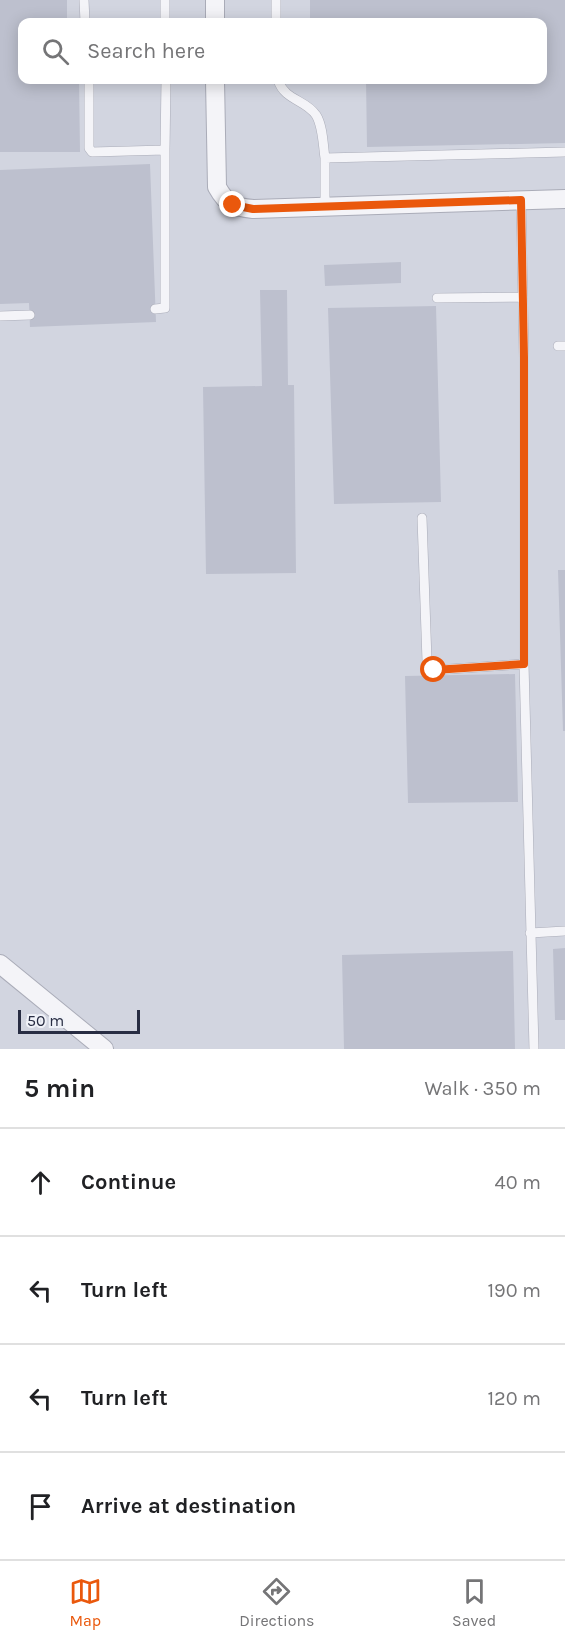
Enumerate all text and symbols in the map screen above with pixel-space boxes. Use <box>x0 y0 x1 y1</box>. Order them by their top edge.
search box <box>18 18 547 84</box>
icon: search <box>39 35 72 68</box>
text: Search here <box>87 38 205 64</box>
route end <box>219 191 245 217</box>
route start <box>420 656 446 682</box>
scale bar <box>18 1007 140 1034</box>
text: 50 m <box>27 1011 64 1030</box>
text: 5 min <box>24 1073 95 1104</box>
text: Walk · 350 m <box>424 1077 541 1100</box>
icon: ahead <box>24 1166 57 1199</box>
text: Continue <box>81 1169 176 1195</box>
text: 40 m <box>495 1171 541 1194</box>
icon: left <box>24 1274 57 1307</box>
text: Turn left <box>81 1277 168 1303</box>
text: 190 m <box>487 1279 541 1302</box>
icon: left <box>24 1382 57 1415</box>
text: Turn left <box>81 1385 168 1411</box>
text: 120 m <box>487 1387 541 1410</box>
icon: arrive <box>24 1490 57 1523</box>
text: Arrive at destination <box>81 1493 296 1519</box>
tab: Map <box>69 1575 102 1630</box>
tab: Directions <box>239 1575 314 1630</box>
tab: Saved <box>452 1575 496 1630</box>

